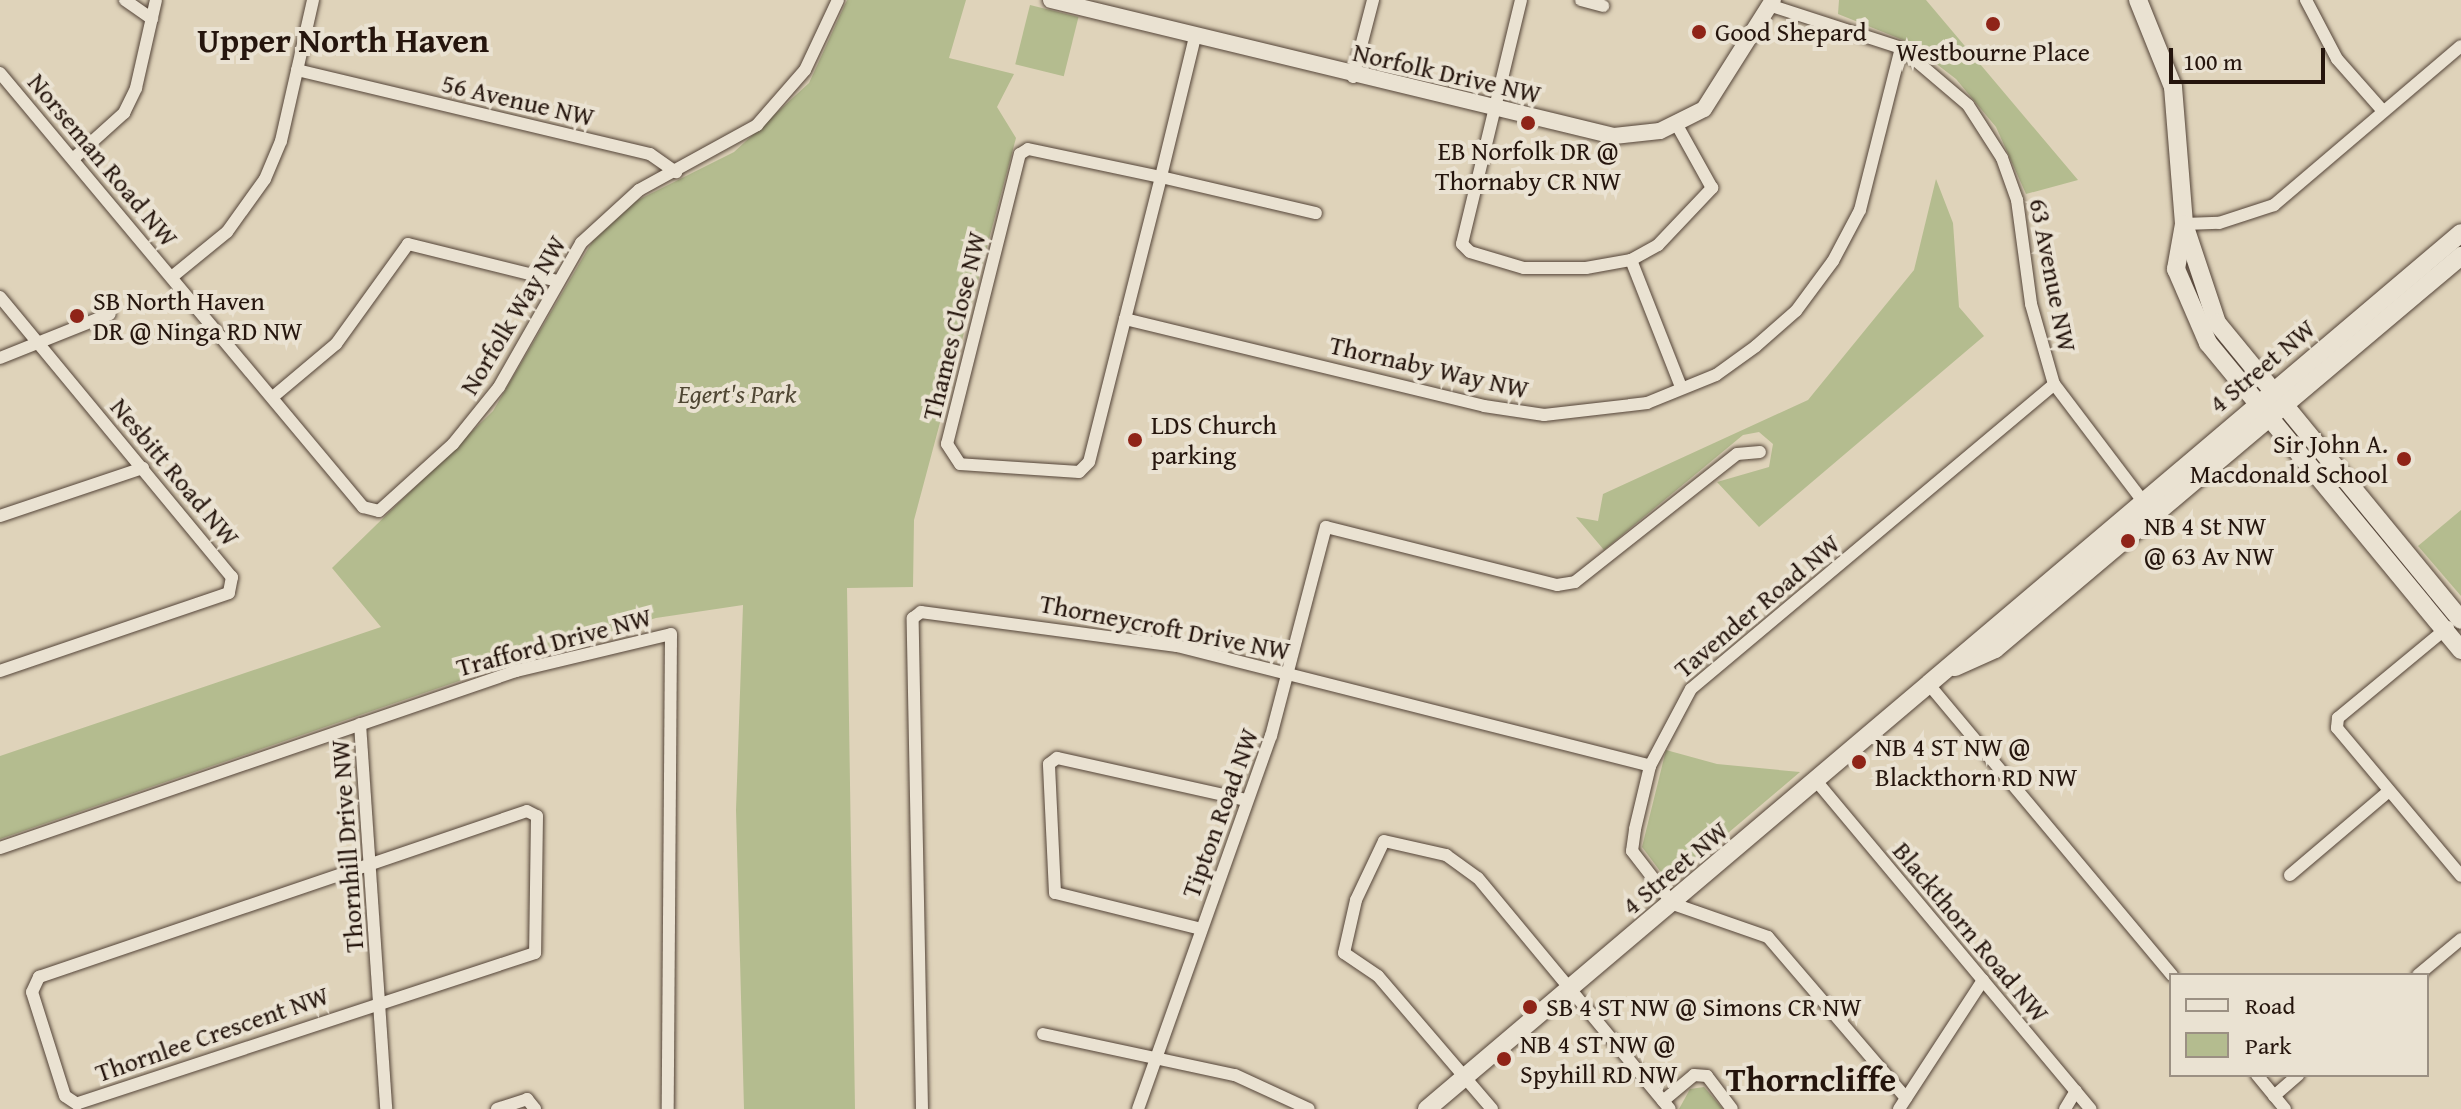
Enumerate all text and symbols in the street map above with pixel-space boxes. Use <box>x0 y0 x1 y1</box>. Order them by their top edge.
marker: Westbourne Place <box>1984 15 2002 33</box>
place label: Good Shepard <box>1715 16 1867 48</box>
district label: Upper North Haven <box>197 20 489 60</box>
marker: Good Shepard <box>1690 23 1708 41</box>
scale bar <box>2173 32 2329 82</box>
street label: Norfolk Drive NW <box>1350 36 1544 110</box>
place label: Westbourne Place <box>1896 36 2090 68</box>
text: 100 m <box>2183 44 2243 79</box>
street label: Norseman Road NW <box>21 67 185 253</box>
street label: 56 Avenue NW <box>439 67 597 133</box>
marker: EB Norfolk DR @ Thornaby CR NW <box>1519 114 1537 132</box>
place label: EB Norfolk DR @ Thornaby CR NW <box>1435 135 1621 196</box>
street label: 63 Avenue NW <box>2023 196 2083 354</box>
street label: Thames Close NW <box>916 229 992 423</box>
street label: Norfolk Way NW <box>453 230 573 400</box>
place label: SB North Haven DR @ Ninga RD NW <box>93 285 302 346</box>
marker: SB North Haven DR @ Ninga RD NW <box>68 307 86 325</box>
street label: 4 Street NW <box>2203 313 2321 419</box>
street label: Thornaby Way NW <box>1326 329 1532 405</box>
park label: Egert's Park <box>678 378 796 410</box>
street label: Nesbitt Road NW <box>104 392 246 552</box>
place label: LDS Church parking <box>1151 409 1277 470</box>
place label: Sir John A. Macdonald School <box>2190 428 2388 490</box>
marker: LDS Church parking <box>1126 431 1144 449</box>
marker: Sir John A. Macdonald School <box>2395 450 2413 468</box>
place label: NB 4 St NW @ 63 Av NW <box>2144 510 2274 572</box>
street label: Tavender Road NW <box>1668 528 1846 684</box>
marker: NB 4 St NW @ 63 Av NW <box>2119 532 2137 550</box>
street label: Thorneycroft Drive NW <box>1037 587 1293 667</box>
street label: Trafford Drive NW <box>453 601 655 683</box>
street label: Tipton Road NW <box>1175 724 1265 902</box>
place label: NB 4 ST NW @ Blackthorn RD NW <box>1875 731 2077 792</box>
street label: Thornhill Drive NW <box>324 739 370 953</box>
marker: NB 4 ST NW @ Blackthorn RD NW <box>1850 753 1868 771</box>
street label: 4 Street NW <box>1616 815 1734 921</box>
street label: Blackthorn Road NW <box>1886 835 2056 1029</box>
legend <box>2169 973 2429 1077</box>
street label: Thornlee Crescent NW <box>91 979 333 1089</box>
text: Road <box>2245 988 2295 1023</box>
place label: SB 4 ST NW @ Simons CR NW <box>1546 991 1862 1023</box>
marker: SB 4 ST NW @ Simons CR NW <box>1521 998 1539 1016</box>
place label: NB 4 ST NW @ Spyhill RD NW <box>1520 1028 1677 1090</box>
text: Park <box>2245 1028 2291 1063</box>
marker: NB 4 ST NW @ Spyhill RD NW <box>1495 1050 1513 1068</box>
district label: Thorncliffe <box>1726 1059 1896 1099</box>

